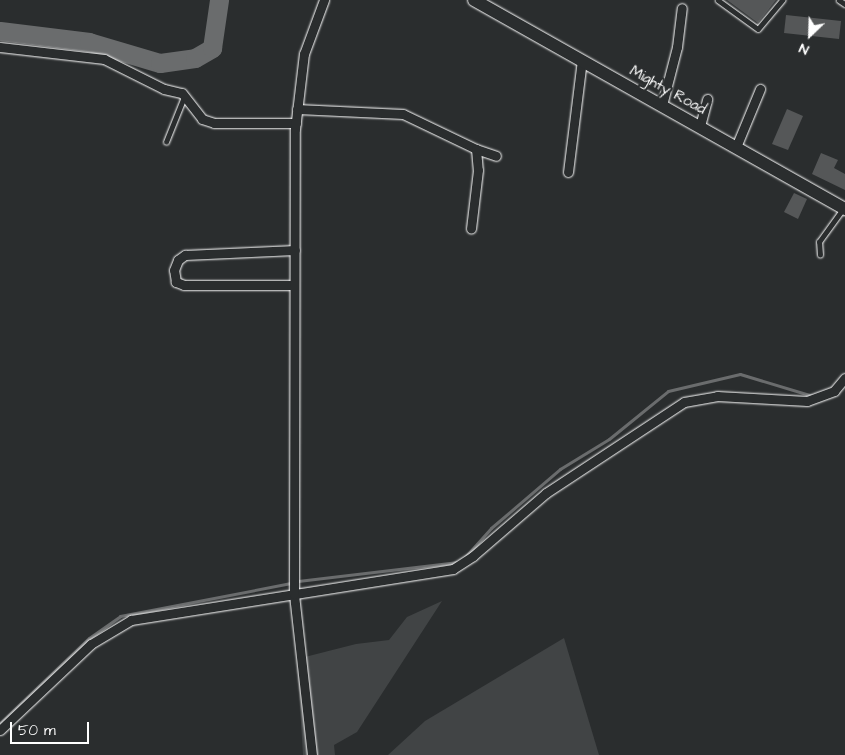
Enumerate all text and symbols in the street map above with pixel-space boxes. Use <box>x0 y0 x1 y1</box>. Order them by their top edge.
north arrow <box>785 10 835 60</box>
text: N <box>796 38 812 60</box>
street label: Mighty Road <box>627 62 709 118</box>
scale bar <box>12 712 91 744</box>
text: 50 m <box>18 720 56 741</box>

